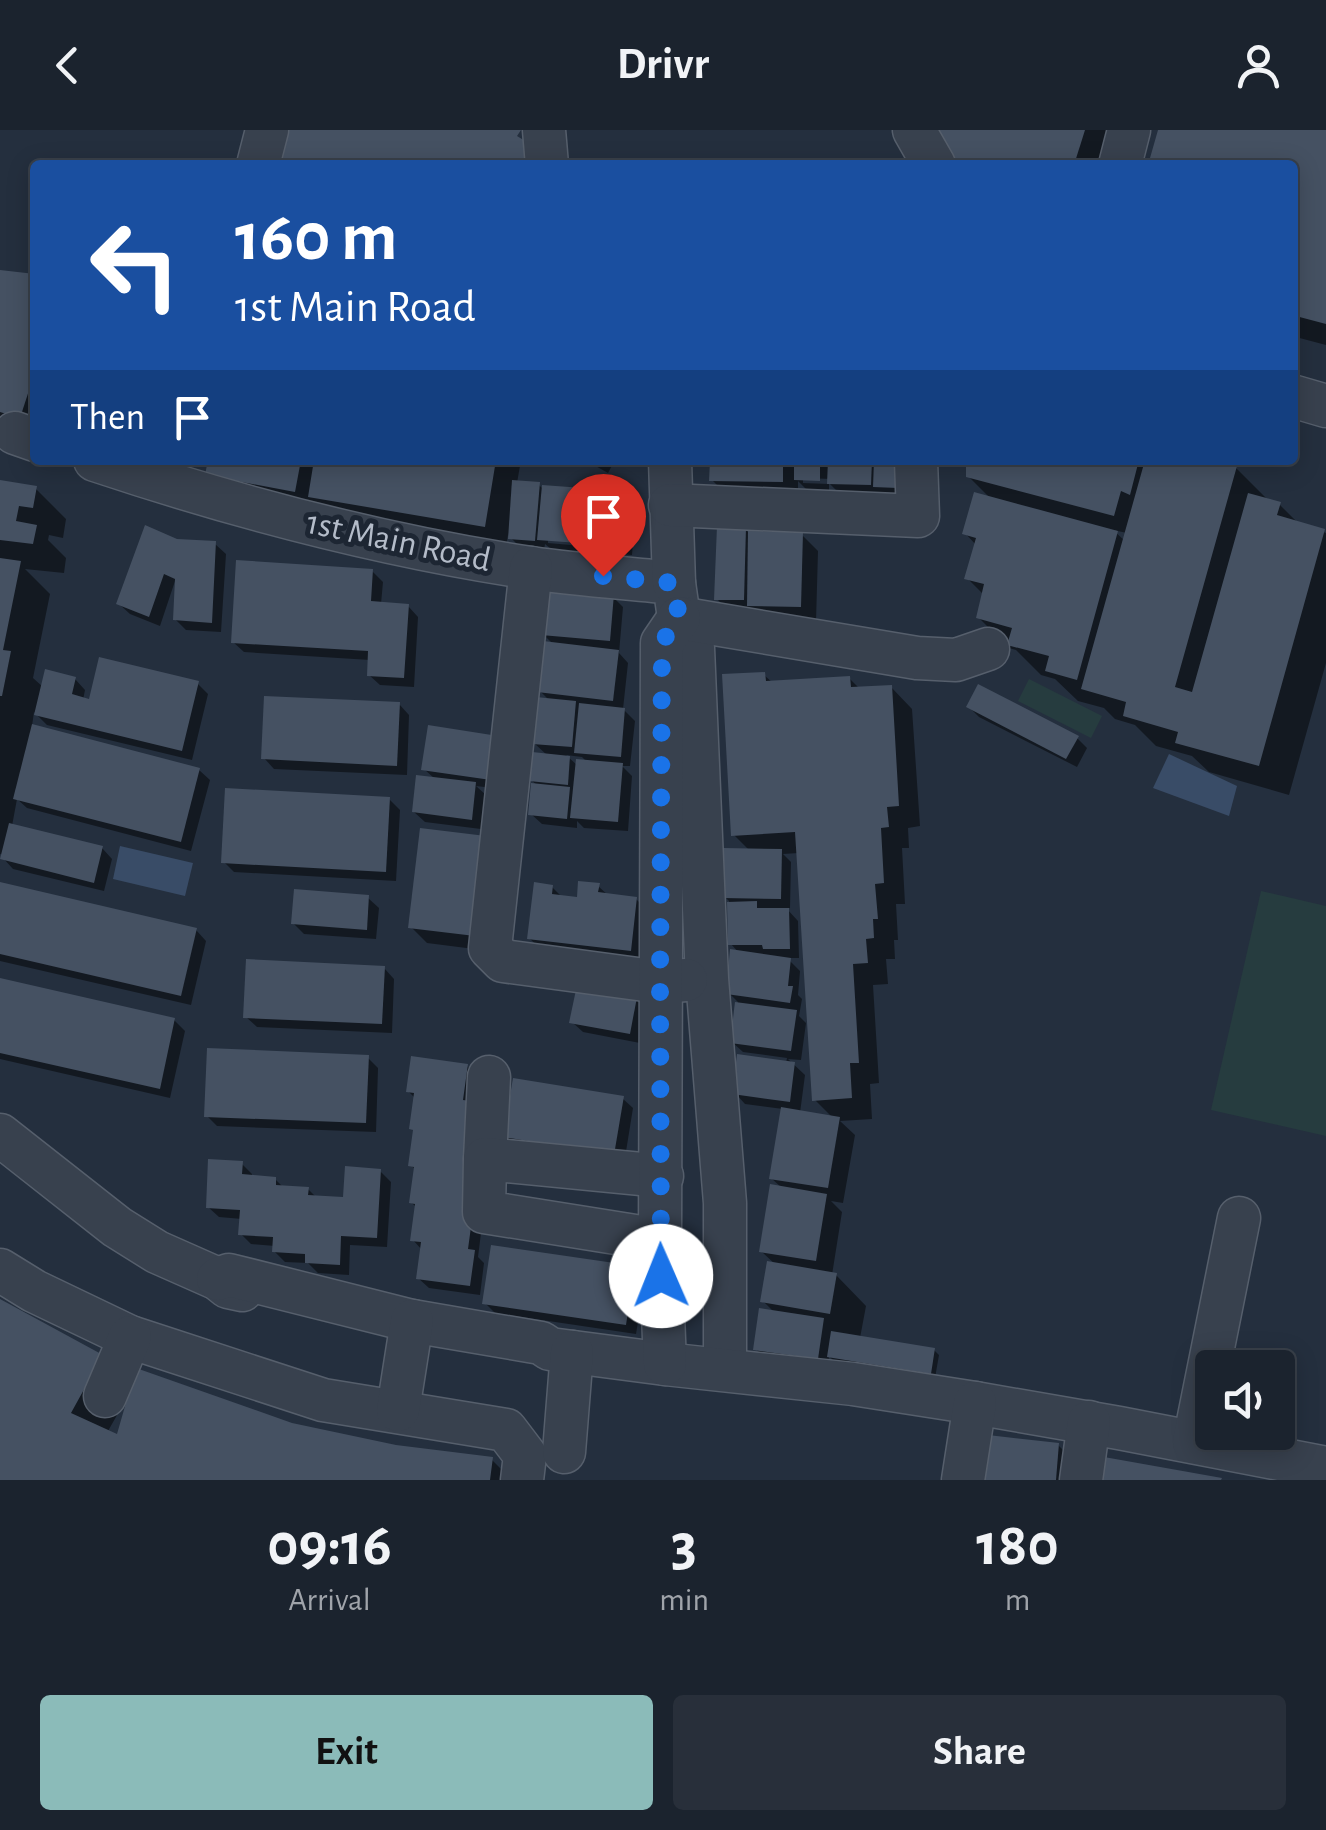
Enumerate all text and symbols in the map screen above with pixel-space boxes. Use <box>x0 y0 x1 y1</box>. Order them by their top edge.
icon: back <box>40 38 95 93</box>
icon: person <box>1231 38 1286 93</box>
text: Drivr <box>617 42 709 87</box>
icon: left <box>70 200 200 330</box>
text: 160 m <box>235 203 398 273</box>
text: 1st Main Road <box>235 285 476 330</box>
icon: arrive <box>165 390 220 445</box>
text: Then <box>70 399 145 437</box>
pin <box>561 474 646 577</box>
icon: arrive <box>576 489 631 544</box>
street label: 1st Main Road <box>303 505 494 578</box>
position arrow <box>609 1224 713 1328</box>
map controls <box>1195 1350 1295 1450</box>
button: sound <box>1195 1350 1295 1450</box>
text: 09:16 <box>267 1516 392 1576</box>
text: 3 <box>671 1516 697 1576</box>
text: 180 <box>976 1516 1059 1576</box>
text: Arrival <box>288 1584 371 1616</box>
text: min <box>659 1584 709 1616</box>
text: m <box>1005 1584 1030 1616</box>
button: Exit <box>40 1695 653 1810</box>
button: Share <box>673 1695 1286 1810</box>

